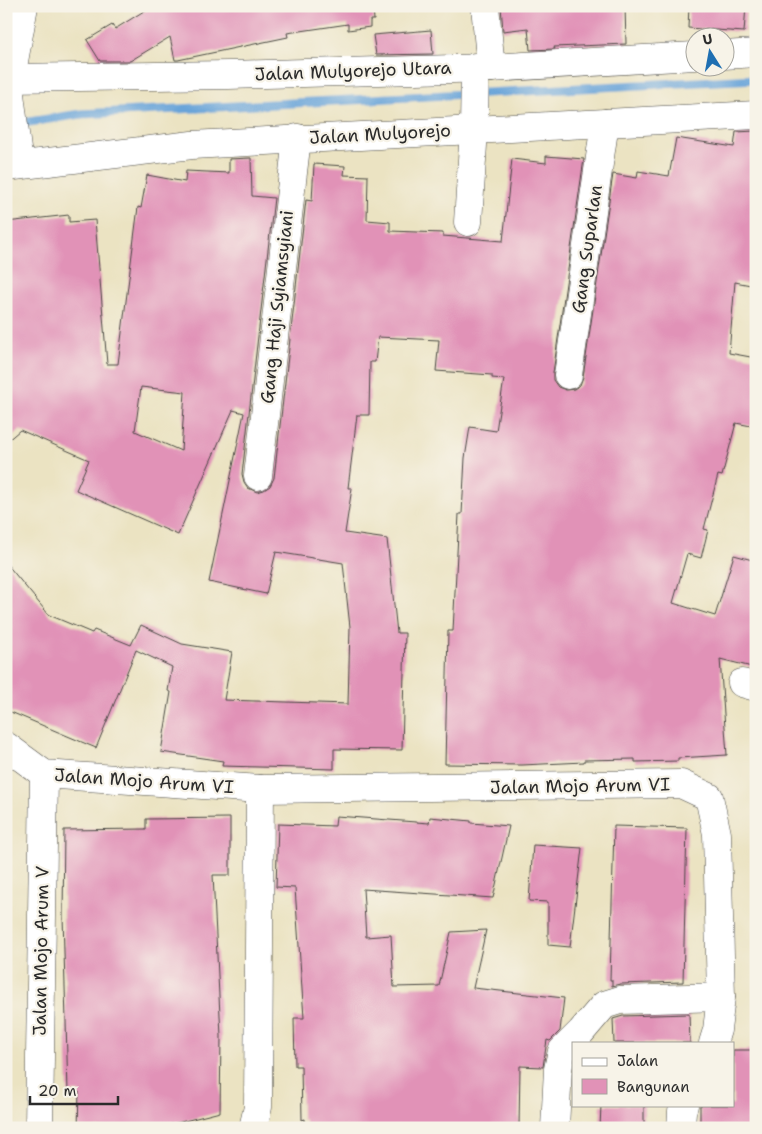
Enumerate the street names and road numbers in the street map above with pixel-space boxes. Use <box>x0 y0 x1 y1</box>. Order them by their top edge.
street label: Jalan Mulyorejo Utara <box>254 56 452 86</box>
street label: Jalan Mulyorejo <box>308 118 452 150</box>
street label: Gang Suparlan <box>566 183 608 315</box>
street label: Gang Haji Syiamsyiani <box>255 209 299 405</box>
street label: Jalan Mojo Arum VI <box>53 763 235 799</box>
street label: Jalan Mojo Arum VI <box>490 772 670 800</box>
street label: Jalan Mojo Arum V <box>28 866 54 1036</box>

